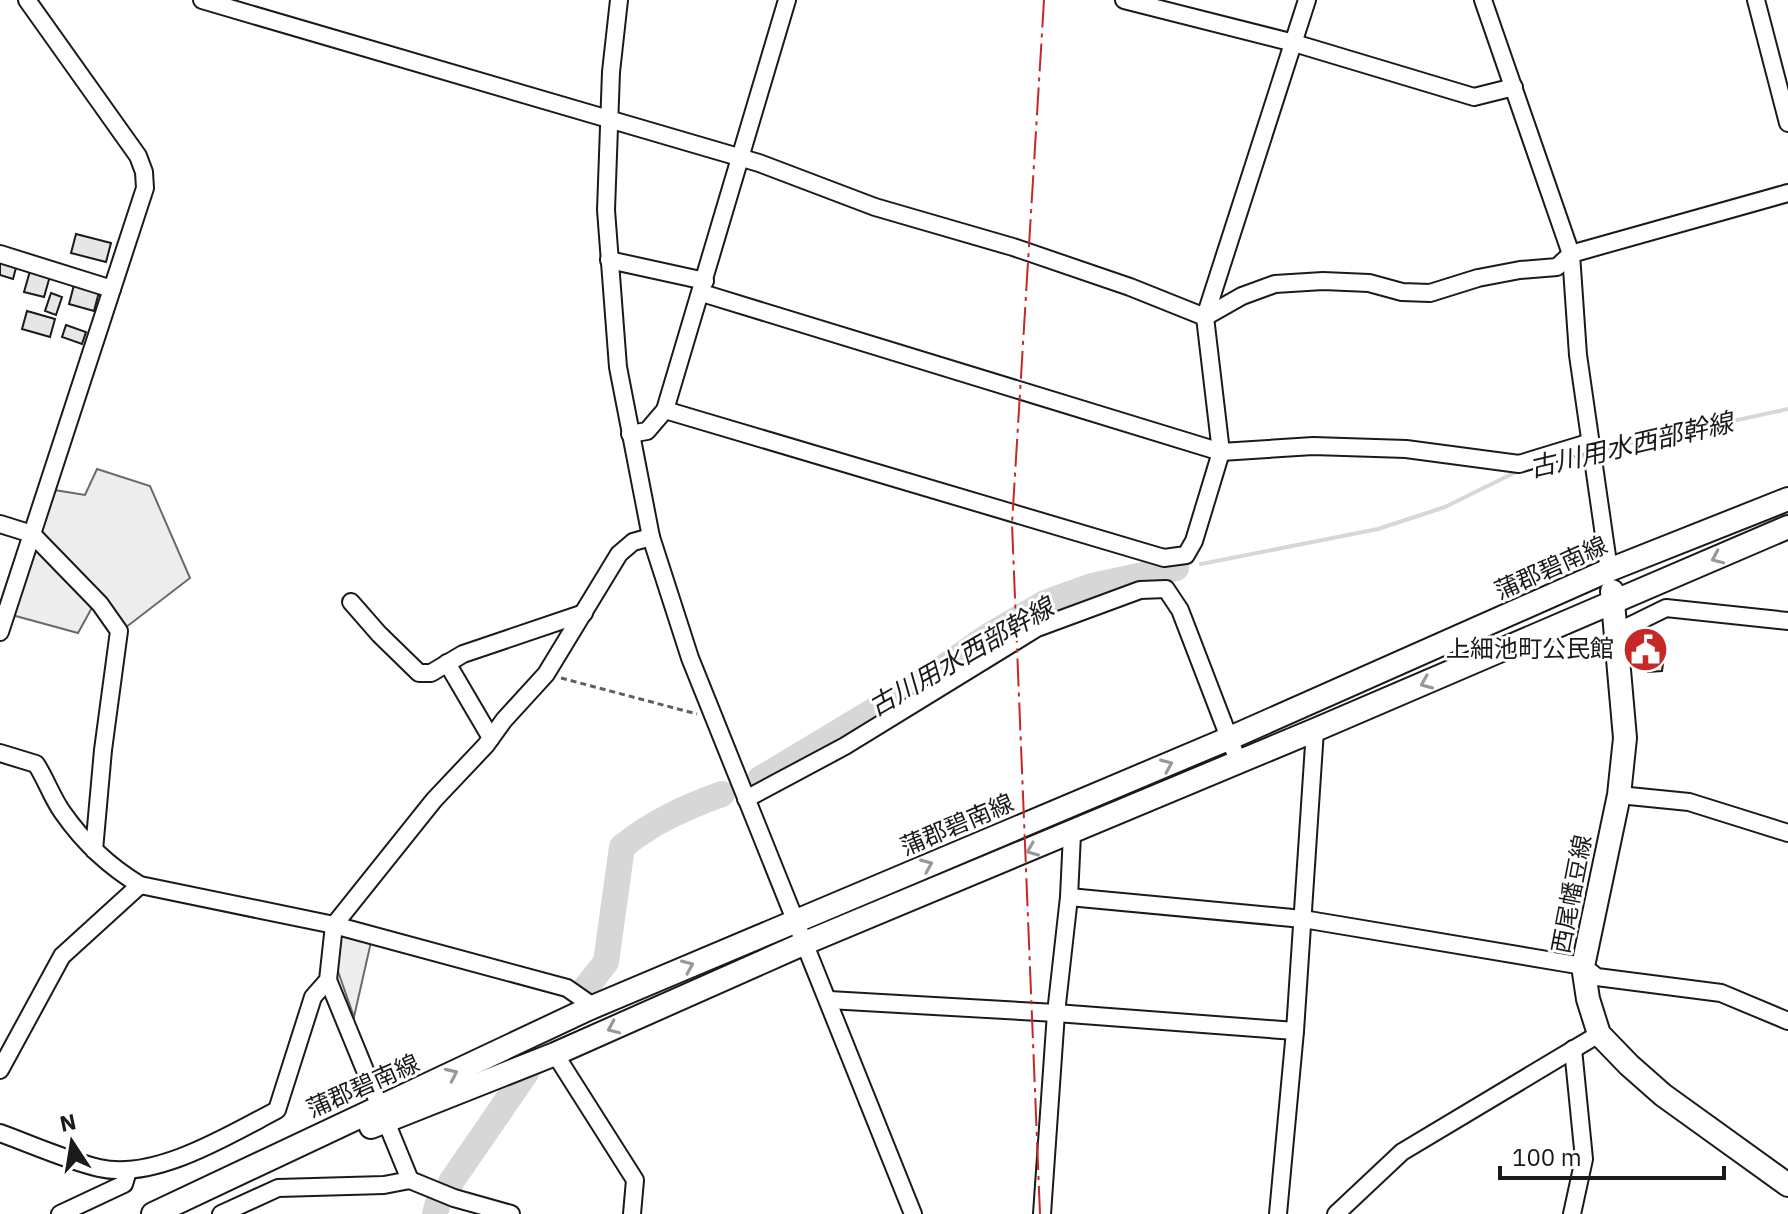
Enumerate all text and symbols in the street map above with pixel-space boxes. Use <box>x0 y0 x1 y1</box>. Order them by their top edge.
water label: 古川用水西部幹線 <box>1526 403 1739 484</box>
street label: 蒲郡碧南線 <box>1489 528 1612 606</box>
one-way arrow <box>1710 548 1725 564</box>
water label: 古川用水西部幹線 <box>862 588 1062 723</box>
public building icon: 上細池町公民館 <box>1621 625 1669 673</box>
place label: 上細池町公民館 <box>1446 632 1614 664</box>
one-way arrow <box>1420 673 1434 689</box>
one-way arrow <box>1159 758 1173 774</box>
street label: 蒲郡碧南線 <box>895 786 1018 862</box>
street label: 西尾幡豆線 <box>1544 832 1598 956</box>
one-way arrow <box>1026 840 1040 856</box>
one-way arrow <box>920 858 934 875</box>
one-way arrow <box>680 960 694 976</box>
one-way arrow <box>606 1019 621 1035</box>
street label: 蒲郡碧南線 <box>301 1046 424 1124</box>
one-way arrow <box>443 1068 458 1084</box>
north arrow <box>32 1102 112 1182</box>
text: N <box>57 1106 79 1138</box>
scale bar <box>1500 1130 1724 1180</box>
text: 100 m <box>1512 1141 1582 1173</box>

